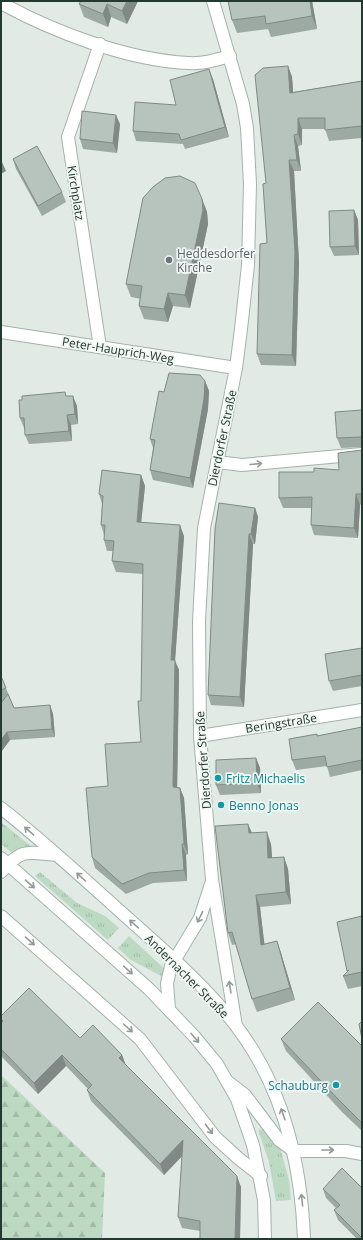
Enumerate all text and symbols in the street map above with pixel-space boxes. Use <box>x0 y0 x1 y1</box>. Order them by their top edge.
street label: Kirchplatz <box>63 164 89 222</box>
place label: Heddesdorfer Kirche <box>177 245 255 276</box>
marker: Heddesdorfer Kirche <box>164 255 174 265</box>
street label: Peter-Hauprich-Weg <box>61 333 176 367</box>
street label: Dierdorfer Straße <box>203 388 241 488</box>
one-way arrow <box>249 460 262 467</box>
street label: Beringstraße <box>244 709 318 737</box>
street label: Dierdorfer Straße <box>191 710 215 810</box>
place label: Fritz Michaelis <box>226 770 306 787</box>
marker: Fritz Michaelis <box>213 773 223 783</box>
place label: Benno Jonas <box>229 797 299 814</box>
marker: Benno Jonas <box>216 800 226 810</box>
one-way arrow <box>24 827 34 836</box>
one-way arrow <box>76 872 86 881</box>
one-way arrow <box>25 879 35 888</box>
one-way arrow <box>196 911 203 923</box>
one-way arrow <box>129 920 140 929</box>
street label: Andernacher Straße <box>141 930 233 1022</box>
one-way arrow <box>25 937 35 946</box>
one-way arrow <box>122 965 132 974</box>
one-way arrow <box>226 981 234 994</box>
one-way arrow <box>122 1023 133 1032</box>
one-way arrow <box>191 1032 200 1043</box>
place label: Schauburg <box>268 1077 328 1094</box>
marker: Schauburg <box>331 1080 341 1090</box>
one-way arrow <box>279 1108 286 1121</box>
one-way arrow <box>205 1123 213 1134</box>
one-way arrow <box>321 1147 334 1154</box>
one-way arrow <box>298 1194 306 1207</box>

